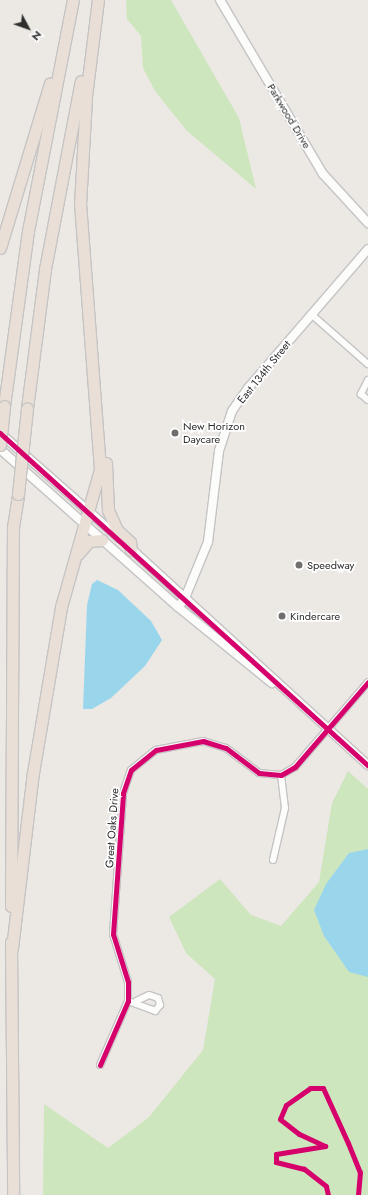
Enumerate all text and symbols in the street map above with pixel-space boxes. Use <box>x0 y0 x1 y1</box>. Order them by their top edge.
north arrow <box>8 8 48 48</box>
text: N <box>28 27 46 44</box>
street label: Parkwood Drive <box>265 81 313 151</box>
street label: East 134th Street <box>235 338 293 406</box>
place label: New Horizon Daycare <box>183 420 245 446</box>
marker: New Horizon Daycare <box>170 428 180 438</box>
place label: Speedway <box>307 558 354 572</box>
marker: Speedway <box>294 560 304 570</box>
place label: Kindercare <box>290 609 340 623</box>
marker: Kindercare <box>277 611 287 621</box>
street label: Great Oaks Drive <box>103 788 121 868</box>

